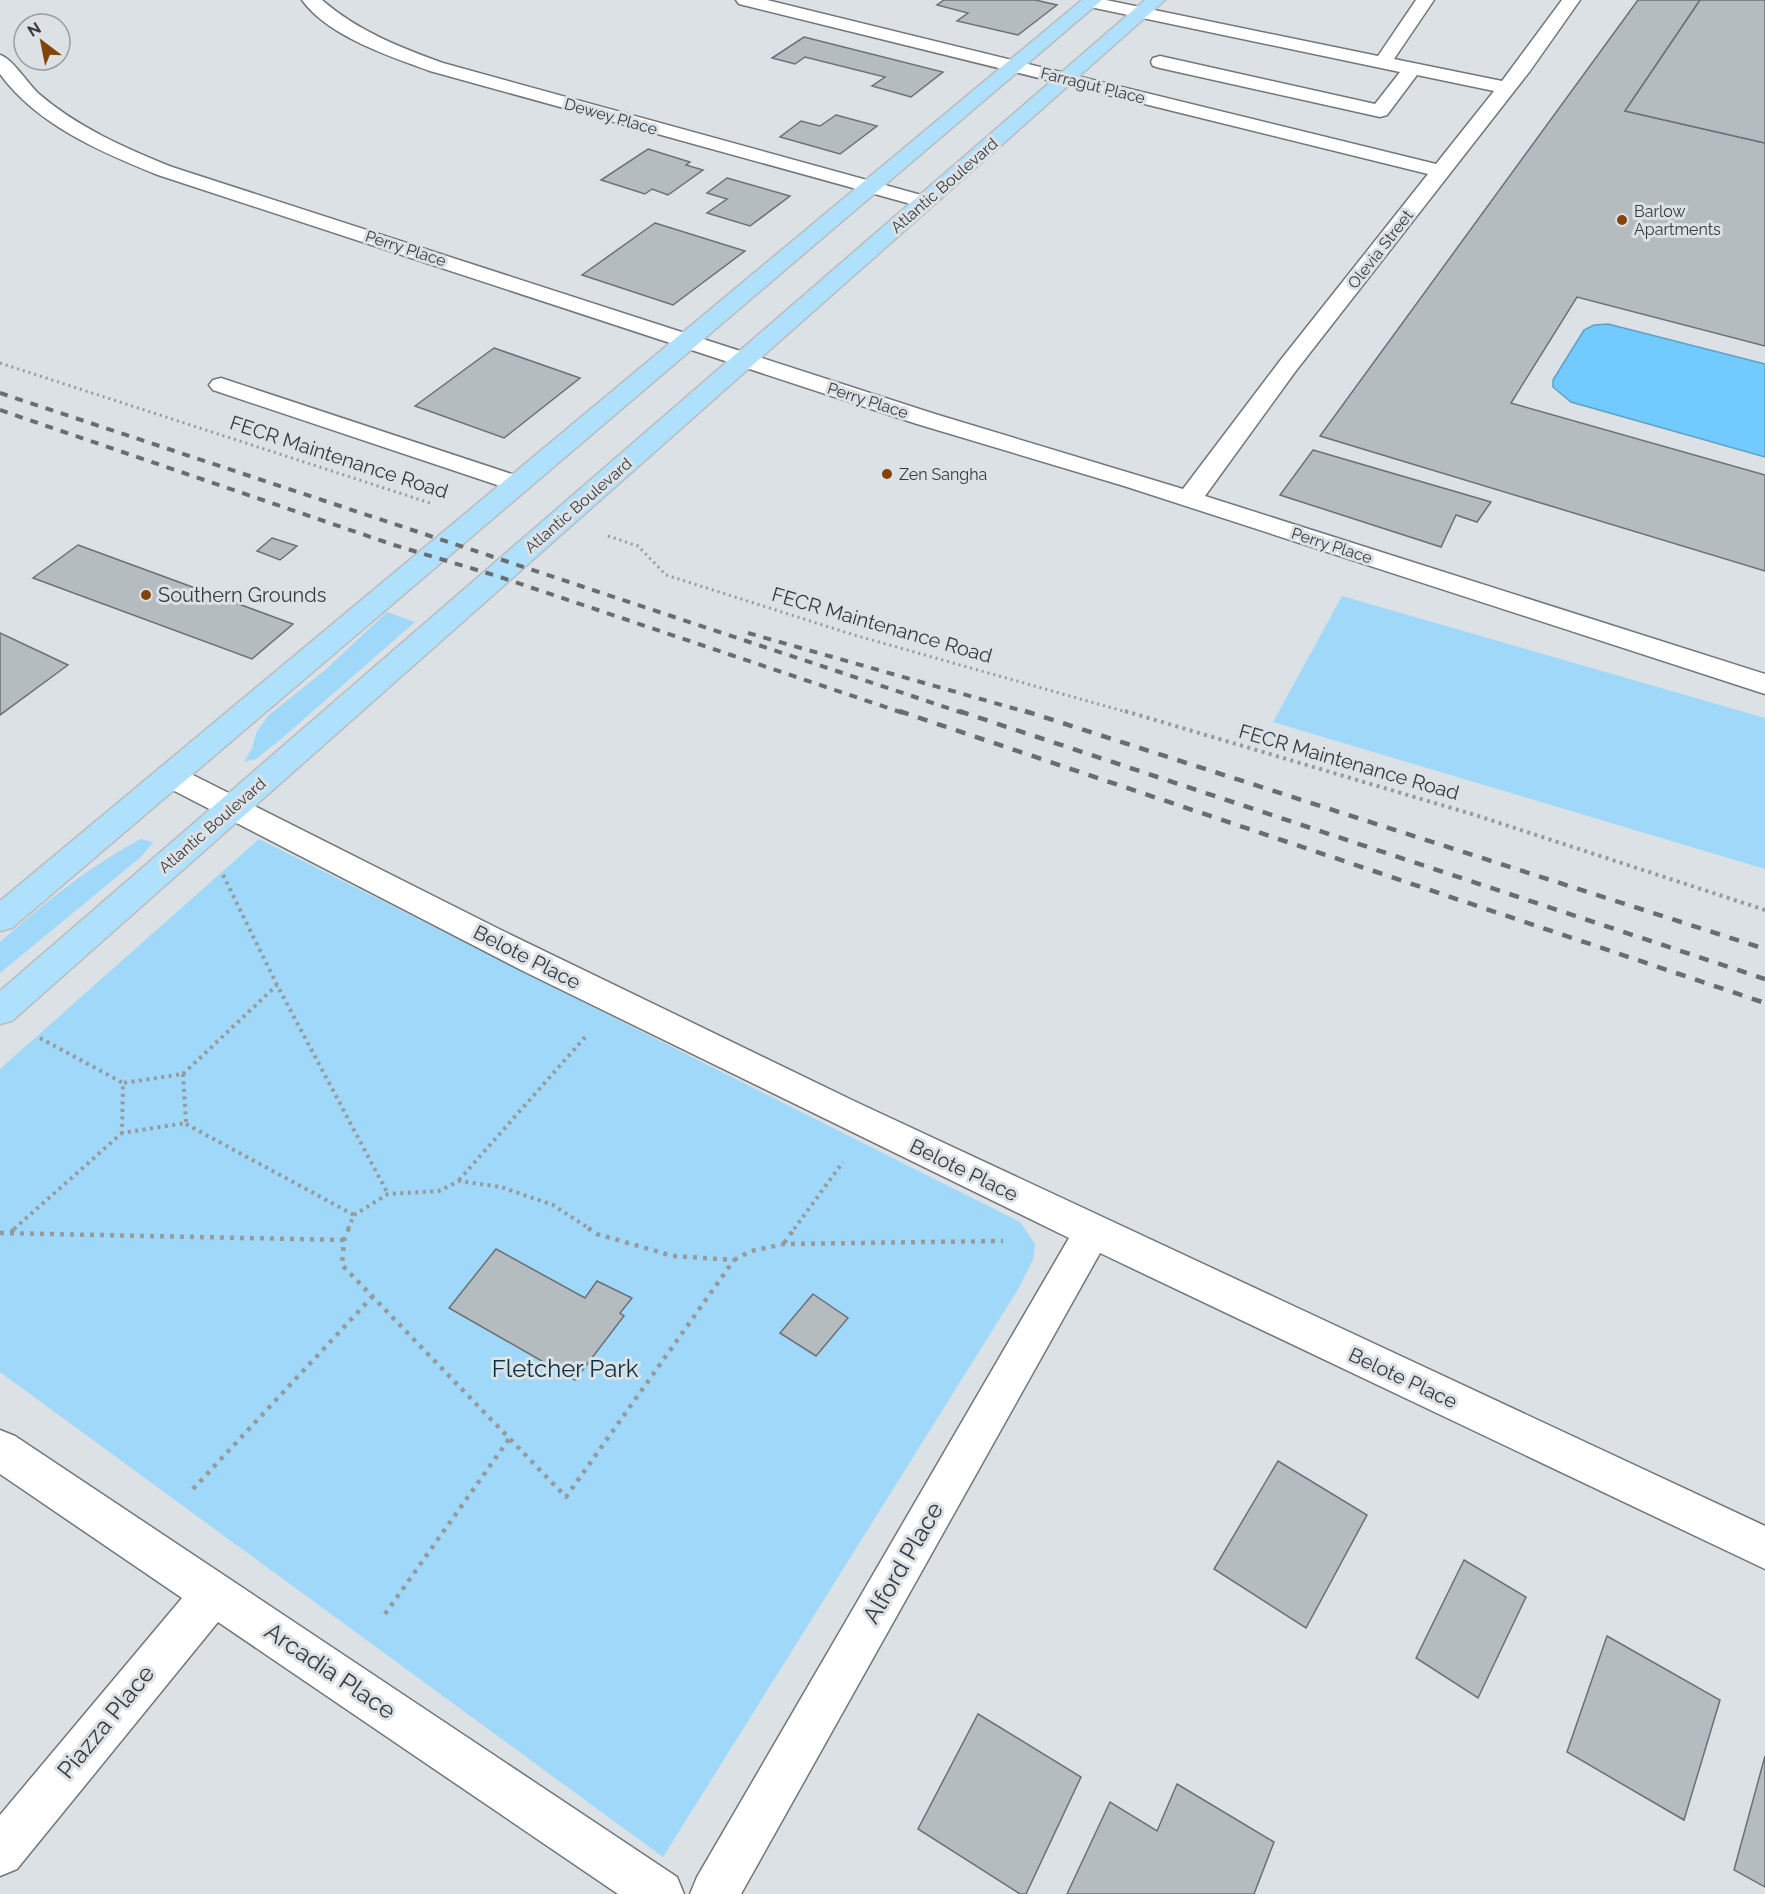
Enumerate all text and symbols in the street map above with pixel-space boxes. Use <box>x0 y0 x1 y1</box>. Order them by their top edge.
north arrow <box>12 12 72 72</box>
text: N <box>24 18 45 41</box>
street label: Farragut Place <box>1039 63 1147 108</box>
street label: Dewey Place <box>562 94 660 139</box>
street label: Atlantic Boulevard <box>887 134 1002 237</box>
place label: Barlow Apartments <box>1634 202 1721 239</box>
street label: Olevia Street <box>1344 206 1417 292</box>
marker: Barlow Apartments <box>1615 213 1629 227</box>
street label: Perry Place <box>363 226 449 270</box>
street label: Perry Place <box>825 378 911 422</box>
street label: FECR Maintenance Road <box>227 410 451 504</box>
street label: Atlantic Boulevard <box>521 454 636 557</box>
place label: Zen Sangha <box>899 465 987 484</box>
marker: Zen Sangha <box>880 467 894 481</box>
street label: Perry Place <box>1289 523 1375 567</box>
street label: FECR Maintenance Road <box>769 582 995 668</box>
place label: Southern Grounds <box>158 583 326 607</box>
marker: Southern Grounds <box>139 588 153 602</box>
street label: FECR Maintenance Road <box>1236 719 1462 805</box>
street label: Atlantic Boulevard <box>155 774 270 877</box>
street label: Belote Place <box>469 920 585 994</box>
street label: Belote Place <box>906 1134 1022 1207</box>
street label: Belote Place <box>1345 1342 1461 1414</box>
park label: Fletcher Park <box>492 1354 639 1383</box>
street label: Alford Place <box>856 1497 949 1629</box>
street label: Arcadia Place <box>259 1616 401 1725</box>
street label: Piazza Place <box>51 1659 160 1784</box>

